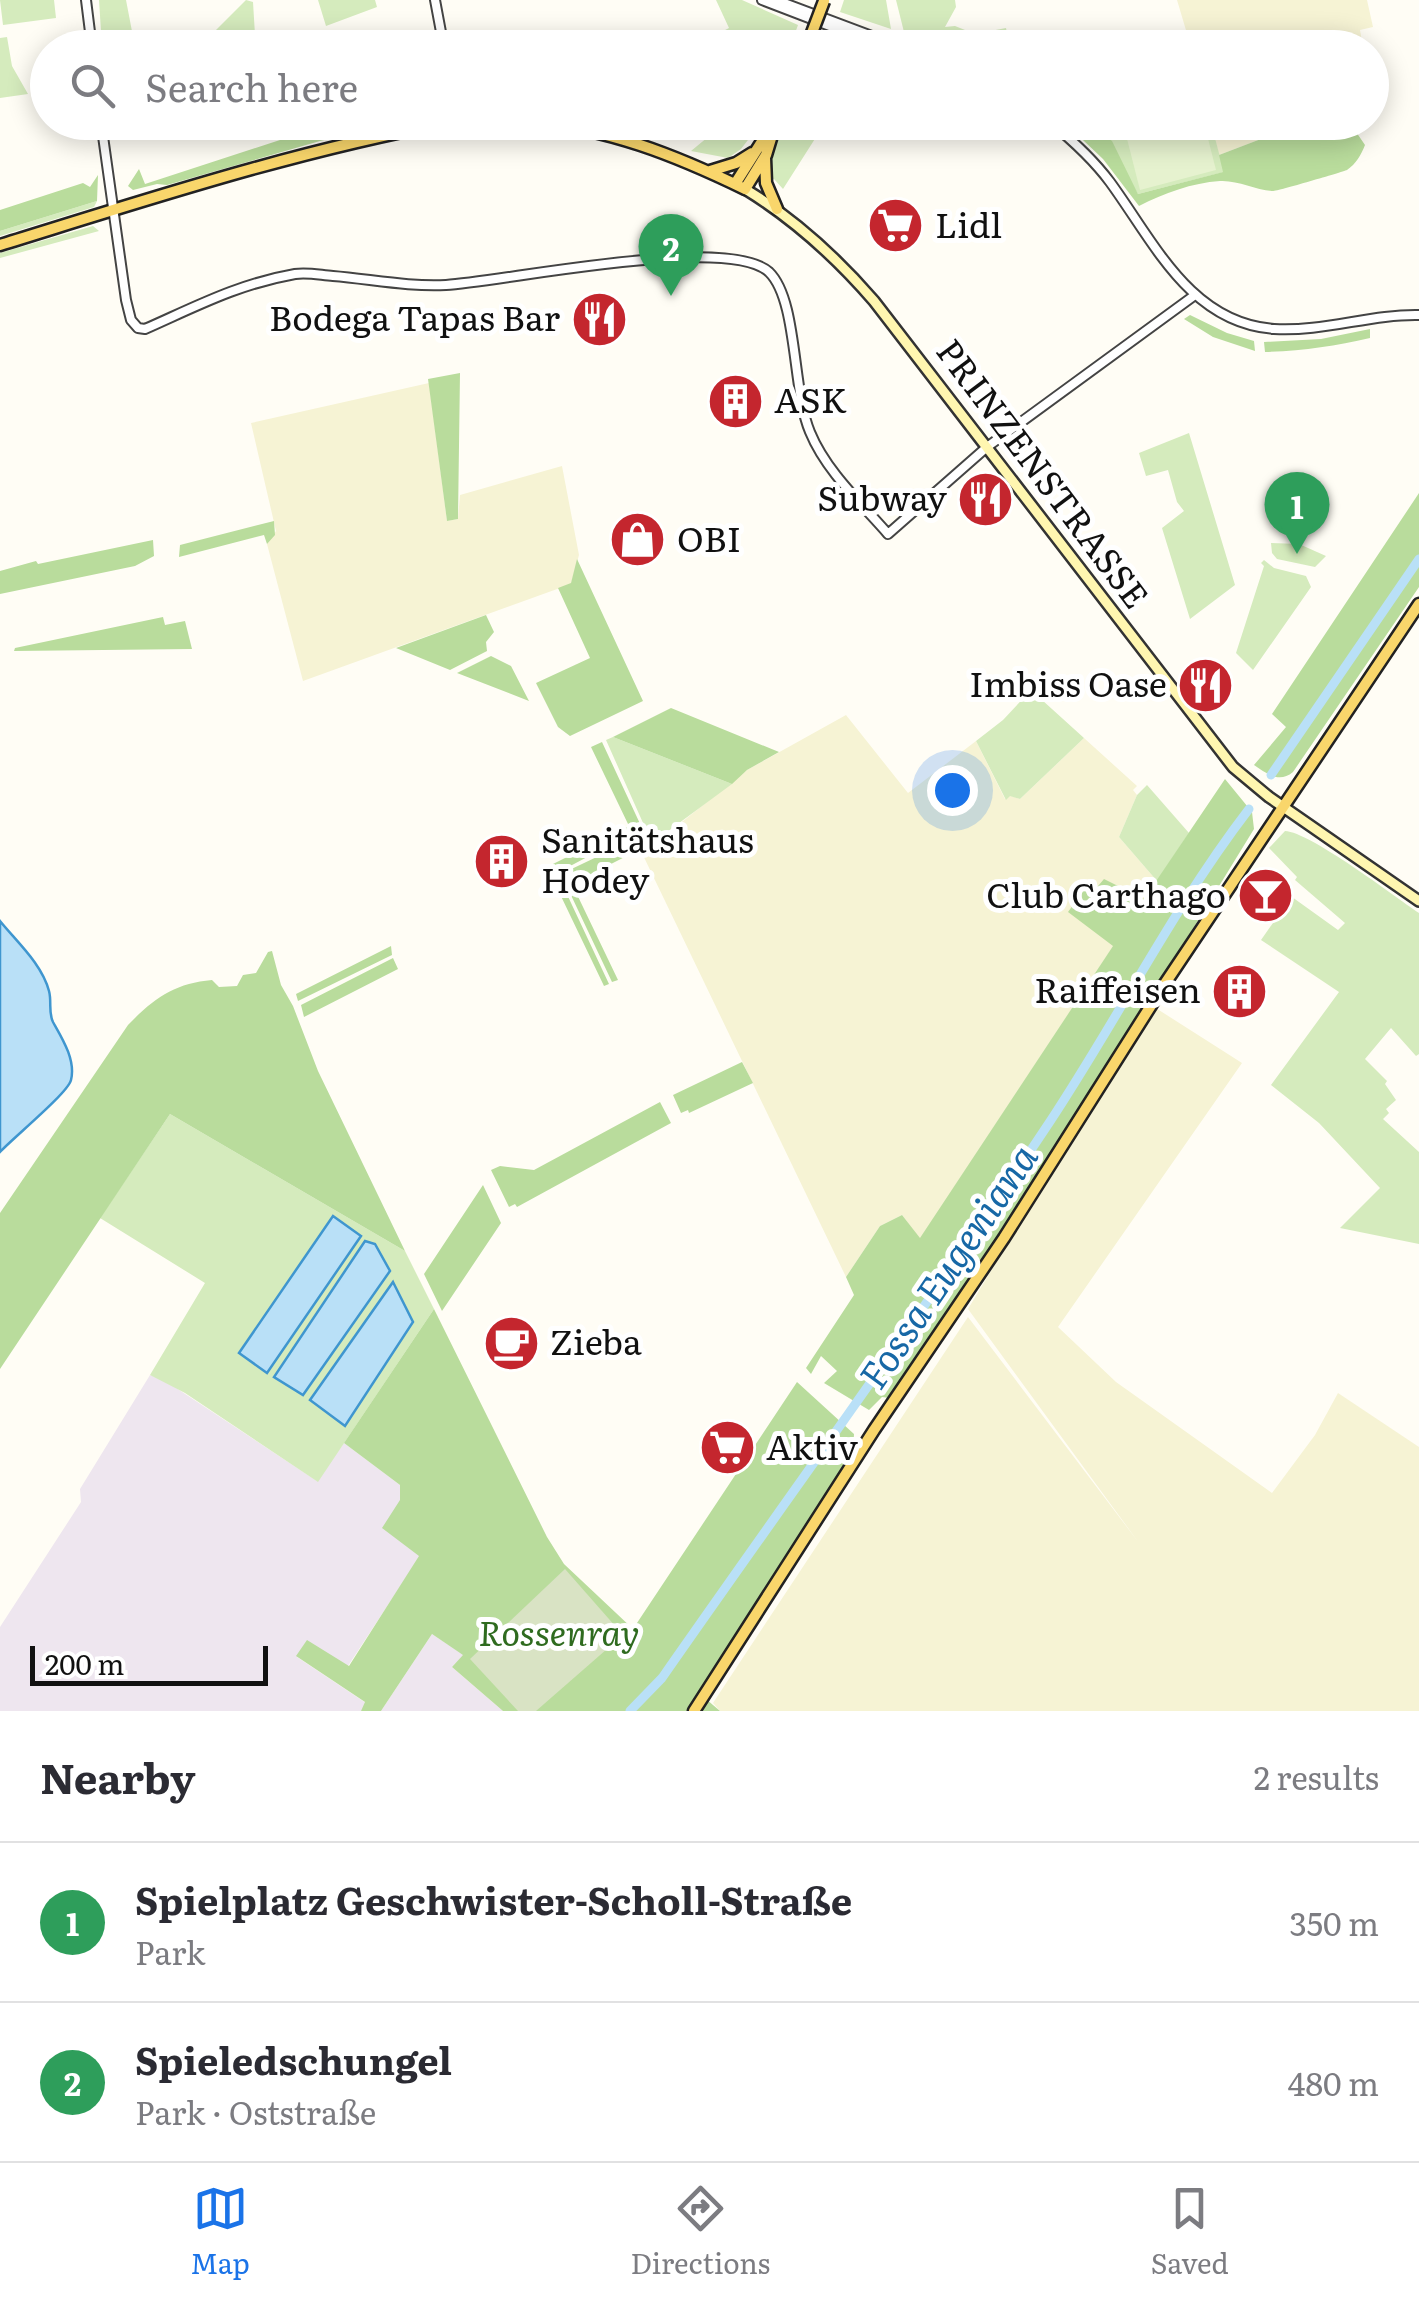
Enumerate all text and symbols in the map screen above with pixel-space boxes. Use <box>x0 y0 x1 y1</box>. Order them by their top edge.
search box <box>30 30 1389 140</box>
text: Search here <box>145 57 358 114</box>
icon: search <box>65 58 120 113</box>
supermarket icon: Lidl <box>866 196 926 256</box>
place label: Lidl <box>935 197 1002 249</box>
pin: 2 <box>638 214 704 296</box>
restaurant icon: Bodega Tapas Bar <box>569 289 629 349</box>
place label: Bodega Tapas Bar <box>269 290 560 342</box>
street label: PRINZENSTRASSE <box>926 327 1163 618</box>
building icon: ASK <box>705 371 765 431</box>
place label: ASK <box>774 372 847 424</box>
restaurant icon: Subway <box>956 469 1016 529</box>
place label: Subway <box>817 470 948 522</box>
pin: 1 <box>1264 472 1330 554</box>
shop icon: OBI <box>608 510 668 570</box>
place label: OBI <box>677 511 741 563</box>
restaurant icon: Imbiss Oase <box>1176 655 1236 715</box>
place label: Imbiss Oase <box>969 656 1167 708</box>
your location <box>927 765 978 816</box>
place label: Sanitätshaus Hodey <box>541 812 754 904</box>
building icon: Sanitätshaus Hodey <box>472 831 532 891</box>
bar icon: Club Carthago <box>1235 866 1295 926</box>
place label: Club Carthago <box>986 867 1226 919</box>
building icon: Raiffeisen <box>1210 961 1270 1021</box>
place label: Raiffeisen <box>1034 962 1201 1014</box>
water label: Fossa Eugeniana <box>843 1131 1049 1399</box>
cafe icon: Zieba <box>481 1313 541 1373</box>
place label: Zieba <box>550 1314 642 1366</box>
supermarket icon: Aktiv <box>697 1418 757 1478</box>
place label: Aktiv <box>766 1419 859 1471</box>
park label: Rossenray <box>478 1605 640 1657</box>
scale bar <box>30 1641 268 1686</box>
text: 200 m <box>45 1642 124 1684</box>
text: Nearby <box>40 1745 196 1807</box>
text: 2 results <box>1254 1752 1379 1800</box>
text: Spielplatz Geschwister-Scholl-Straße <box>135 1870 852 1927</box>
text: 1 <box>66 1898 79 1946</box>
text: 350 m <box>1290 1898 1379 1946</box>
text: Park <box>135 1927 205 1975</box>
text: Spieledschungel <box>135 2030 452 2087</box>
text: 2 <box>64 2058 81 2106</box>
text: 480 m <box>1288 2058 1379 2106</box>
text: Park · Oststraße <box>135 2087 376 2135</box>
tab: Map <box>190 2181 250 2283</box>
tab: Directions <box>630 2181 770 2283</box>
tab: Saved <box>1151 2181 1229 2283</box>

